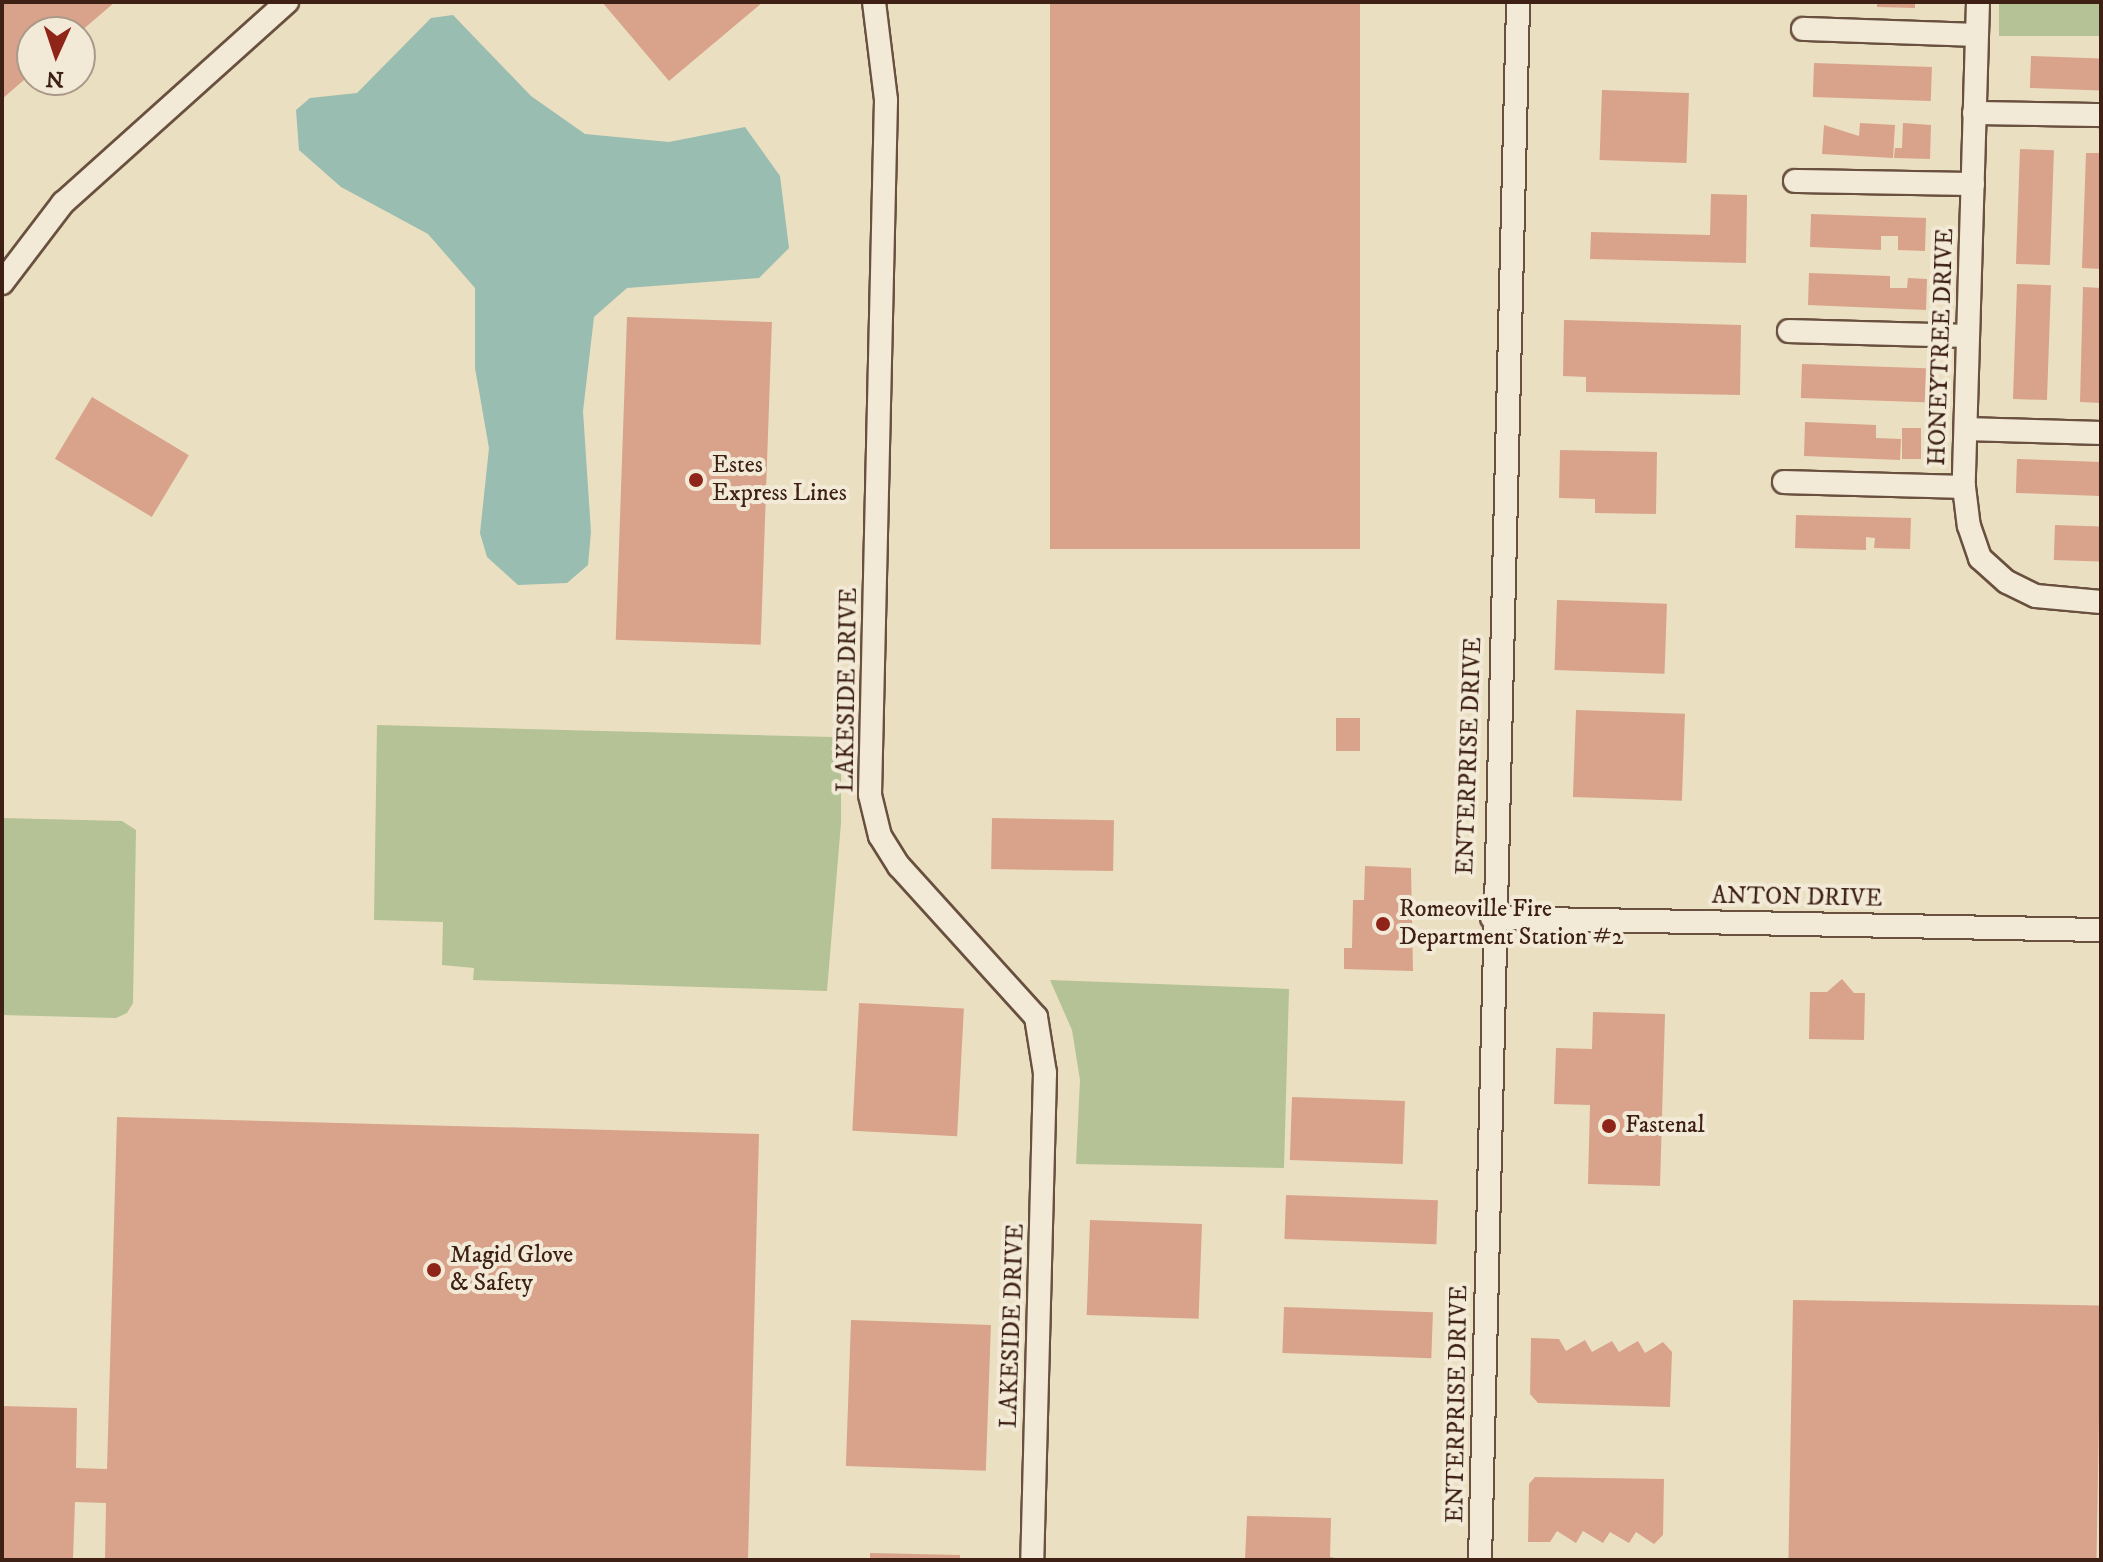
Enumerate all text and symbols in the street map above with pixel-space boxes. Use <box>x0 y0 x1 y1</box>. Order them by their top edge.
north arrow <box>16 16 96 96</box>
text: N <box>45 65 65 92</box>
street label: HONEYTREE DRIVE <box>1923 228 1961 466</box>
place label: Estes Express Lines <box>712 452 847 508</box>
marker: Estes Express Lines <box>687 471 705 489</box>
street label: LAKESIDE DRIVE <box>832 587 864 793</box>
street label: ENTERPRISE DRIVE <box>1451 637 1489 875</box>
street label: ANTON DRIVE <box>1712 882 1882 914</box>
place label: Romeoville Fire Department Station #2 <box>1399 896 1624 952</box>
marker: Romeoville Fire Department Station #2 <box>1374 915 1392 933</box>
place label: Fastenal <box>1625 1112 1705 1140</box>
marker: Fastenal <box>1600 1117 1618 1135</box>
street label: LAKESIDE DRIVE <box>995 1223 1031 1429</box>
place label: Magid Glove & Safety <box>450 1242 573 1298</box>
marker: Magid Glove & Safety <box>425 1261 443 1279</box>
street label: ENTERPRISE DRIVE <box>1442 1285 1474 1523</box>

